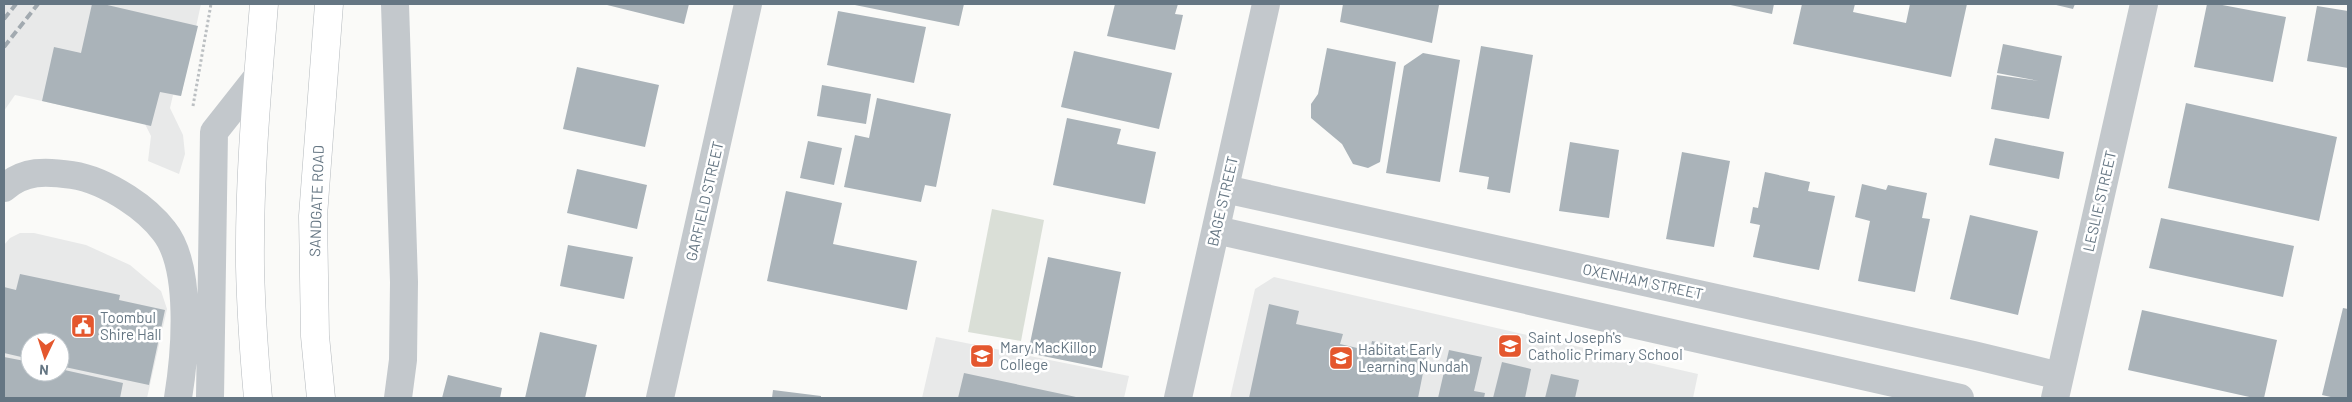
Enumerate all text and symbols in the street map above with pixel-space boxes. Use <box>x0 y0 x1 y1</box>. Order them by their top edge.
street label: GARFIELD STREET <box>681 139 727 263</box>
street label: SANDGATE ROAD <box>305 145 327 257</box>
street label: LESLIE STREET <box>2079 148 2119 254</box>
street label: BAGE STREET <box>1203 154 1241 248</box>
street label: OXENHAM STREET <box>1581 259 1705 303</box>
place label: Toombul Shire Hall <box>100 308 161 343</box>
public building icon: Toombul Shire Hall <box>70 313 96 339</box>
place label: Saint Joseph's Catholic Primary School <box>1528 328 1683 363</box>
north arrow <box>20 332 70 382</box>
school or university icon: Saint Joseph's Catholic Primary School <box>1497 333 1523 359</box>
place label: Mary MacKillop College <box>1000 338 1097 373</box>
place label: Habitat Early Learning Nundah <box>1358 340 1469 375</box>
school or university icon: Mary MacKillop College <box>969 343 995 369</box>
school or university icon: Habitat Early Learning Nundah <box>1328 345 1354 371</box>
text: N <box>39 362 49 379</box>

